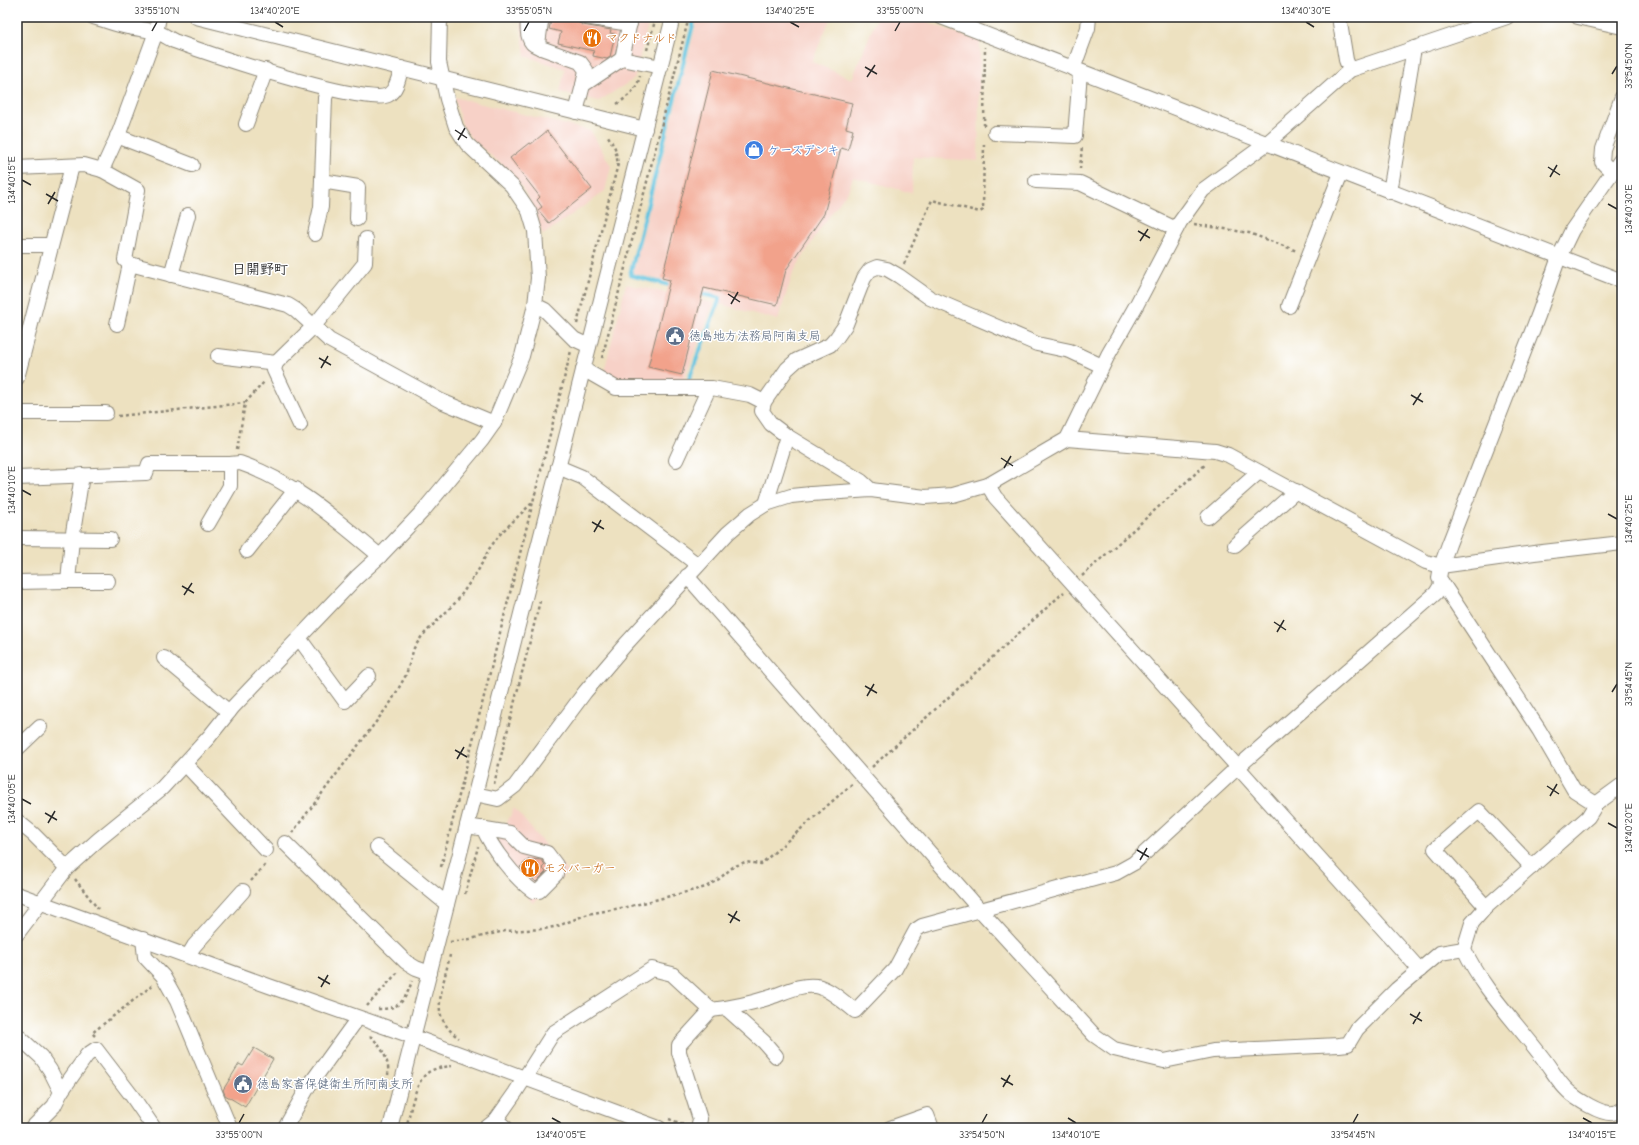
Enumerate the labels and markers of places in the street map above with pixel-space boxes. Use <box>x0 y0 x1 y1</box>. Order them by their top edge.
restaurant icon: マクドナルド <box>581 27 603 49</box>
place label: マクドナルド <box>606 31 677 45</box>
shop icon: ケーズデンキ <box>743 139 765 161</box>
place label: ケーズデンキ <box>768 143 839 157</box>
public building icon: 徳島地方法務局阿南支局 <box>664 325 686 347</box>
place label: 徳島地方法務局阿南支局 <box>689 329 821 343</box>
restaurant icon: モスバーガー <box>519 857 541 879</box>
place label: モスバーガー <box>544 861 616 875</box>
public building icon: 徳島家畜保健衛生所阿南支所 <box>232 1073 254 1095</box>
place label: 徳島家畜保健衛生所阿南支所 <box>257 1077 413 1091</box>

